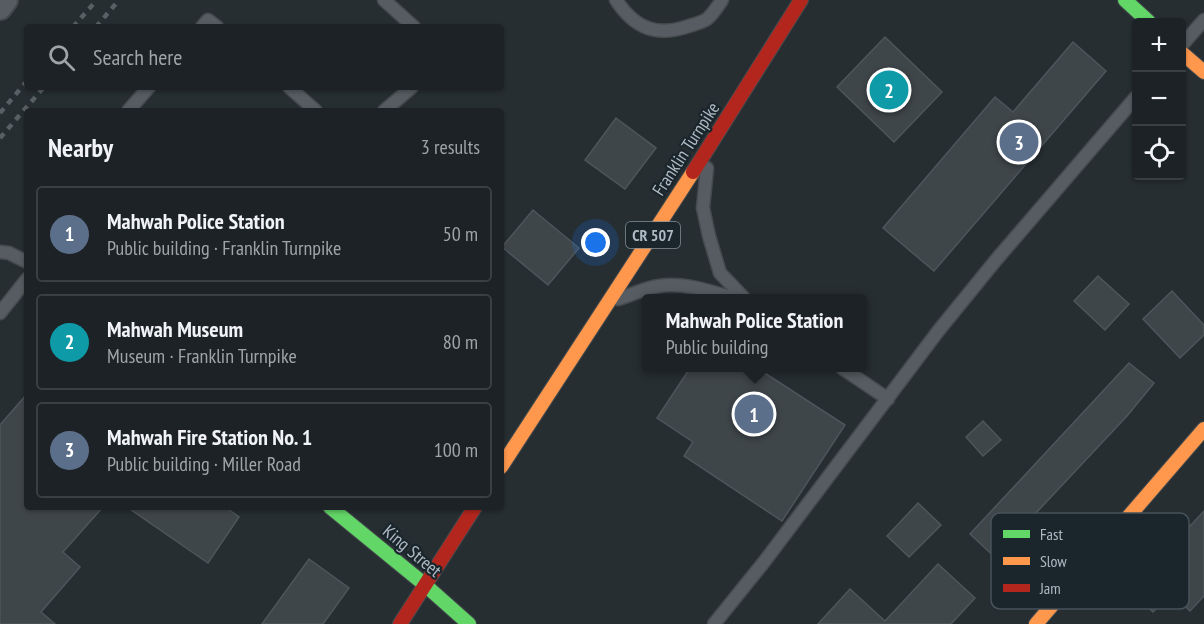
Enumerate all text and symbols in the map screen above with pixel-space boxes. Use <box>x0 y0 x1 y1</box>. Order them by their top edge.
map controls <box>1132 18 1186 180</box>
button: + <box>1132 18 1186 72</box>
search box <box>24 24 504 90</box>
icon: search <box>45 41 78 74</box>
text: Search here <box>93 43 182 71</box>
pin: 2 <box>870 68 908 112</box>
button: − <box>1132 72 1186 126</box>
street label: Franklin Turnpike <box>647 98 724 200</box>
pin: 3 <box>1000 120 1038 164</box>
button: locate <box>1132 126 1186 180</box>
text: Nearby <box>48 131 113 164</box>
text: 3 results <box>421 134 480 160</box>
text: Mahwah Police Station <box>107 207 285 235</box>
text: 1 <box>65 221 74 247</box>
text: 50 m <box>443 221 478 247</box>
road number: CR 507 <box>626 222 680 248</box>
your location <box>581 228 610 257</box>
text: Public building · Franklin Turnpike <box>107 235 341 261</box>
popup <box>642 294 867 372</box>
text: Mahwah Police Station <box>666 306 843 334</box>
text: Mahwah Museum <box>107 315 243 343</box>
text: 2 <box>65 329 74 355</box>
text: 80 m <box>443 329 478 355</box>
text: Public building <box>666 334 768 360</box>
text: Museum · Franklin Turnpike <box>107 343 297 369</box>
pin: 1 <box>734 392 774 436</box>
text: Mahwah Fire Station No. 1 <box>107 423 312 451</box>
text: 3 <box>65 437 74 463</box>
text: 100 m <box>434 437 478 463</box>
text: Public building · Miller Road <box>107 451 301 477</box>
legend <box>991 513 1189 609</box>
street label: King Street <box>378 519 446 582</box>
text: Fast <box>1040 524 1063 544</box>
text: Slow <box>1040 551 1067 571</box>
text: Jam <box>1039 578 1061 598</box>

